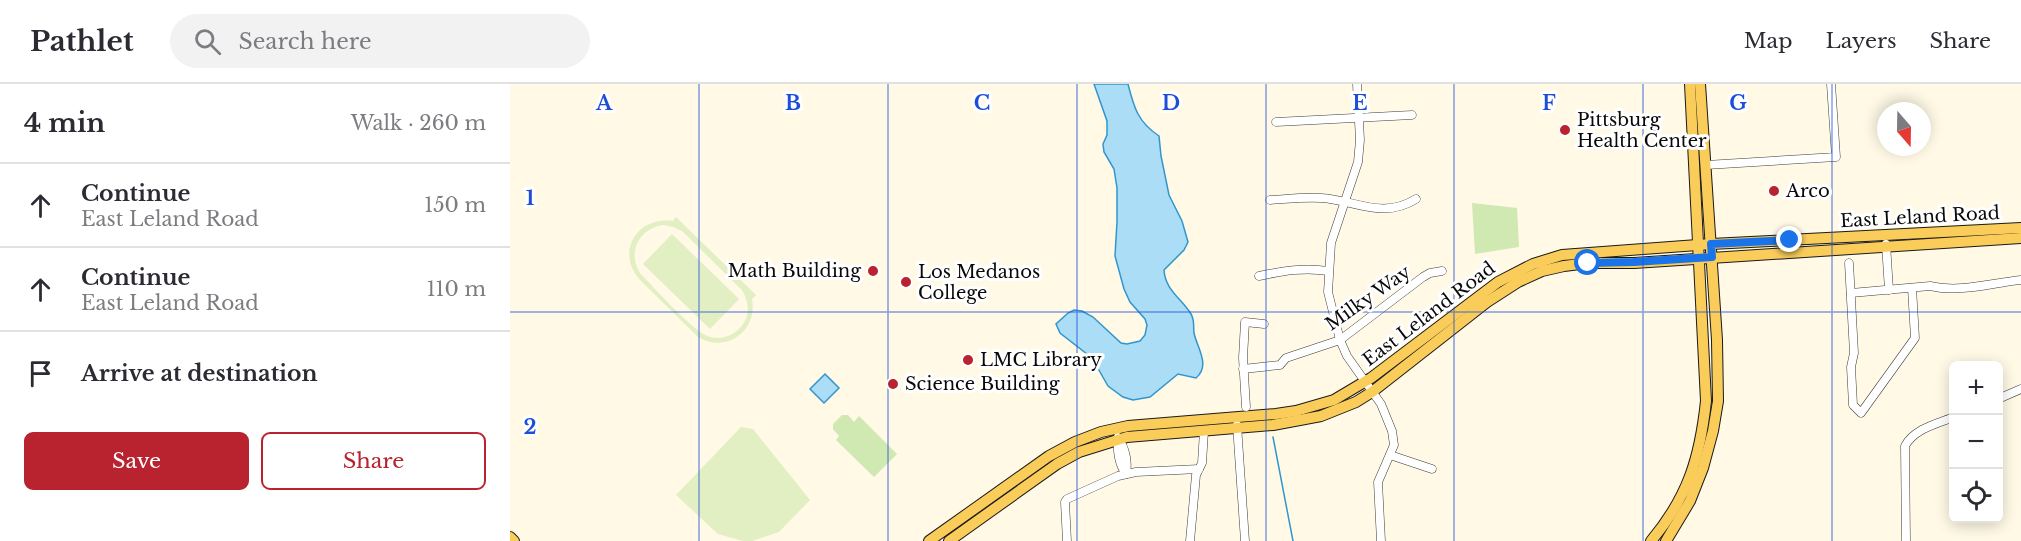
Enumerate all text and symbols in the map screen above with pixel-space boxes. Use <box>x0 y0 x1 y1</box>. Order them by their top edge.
search box <box>170 14 590 68</box>
text: Pathlet <box>30 24 134 59</box>
icon: search <box>191 25 224 58</box>
text: Search here <box>239 28 372 55</box>
text: Map <box>1744 28 1793 54</box>
text: Layers <box>1826 28 1897 54</box>
text: Share <box>1930 28 1991 54</box>
text: A <box>595 91 613 115</box>
text: B <box>785 91 801 115</box>
text: C <box>974 91 990 115</box>
text: D <box>1162 91 1180 115</box>
text: E <box>1352 91 1368 115</box>
text: F <box>1542 91 1556 115</box>
text: G <box>1729 91 1747 115</box>
north arrow <box>1877 102 1931 156</box>
text: 4 min <box>24 107 105 139</box>
place label: Pittsburg Health Center <box>1577 109 1707 152</box>
text: Walk · 260 m <box>351 111 486 135</box>
marker: Pittsburg Health Center <box>1558 123 1572 137</box>
text: Continue <box>81 180 190 207</box>
place label: Arco <box>1785 180 1830 202</box>
marker: Arco <box>1767 184 1781 198</box>
text: 1 <box>526 186 535 210</box>
icon: ahead <box>24 189 57 222</box>
text: 150 m <box>424 193 486 217</box>
street label: East Leland Road <box>1840 202 2000 232</box>
text: East Leland Road <box>81 207 259 231</box>
route end <box>1776 226 1802 252</box>
route start <box>1574 249 1600 275</box>
street label: East Leland Road <box>1358 257 1500 371</box>
place label: Math Building <box>728 260 861 282</box>
street label: Milky Way <box>1321 260 1415 335</box>
place label: Los Medanos College <box>918 261 1040 304</box>
text: Continue <box>81 264 190 291</box>
marker: Math Building <box>866 264 880 278</box>
icon: ahead <box>24 273 57 306</box>
marker: Los Medanos College <box>899 275 913 289</box>
text: 110 m <box>427 277 486 301</box>
text: East Leland Road <box>81 291 259 315</box>
place label: LMC Library <box>980 349 1102 371</box>
marker: LMC Library <box>961 353 975 367</box>
icon: arrive <box>24 357 57 390</box>
text: Arrive at destination <box>81 360 318 387</box>
map controls <box>1949 361 2003 523</box>
button: + <box>1949 361 2003 415</box>
place label: Science Building <box>905 373 1060 395</box>
marker: Science Building <box>886 377 900 391</box>
text: 2 <box>523 415 537 439</box>
button: − <box>1949 415 2003 469</box>
button: Save <box>24 432 249 490</box>
button: Share <box>261 432 486 490</box>
button: locate <box>1949 469 2003 523</box>

